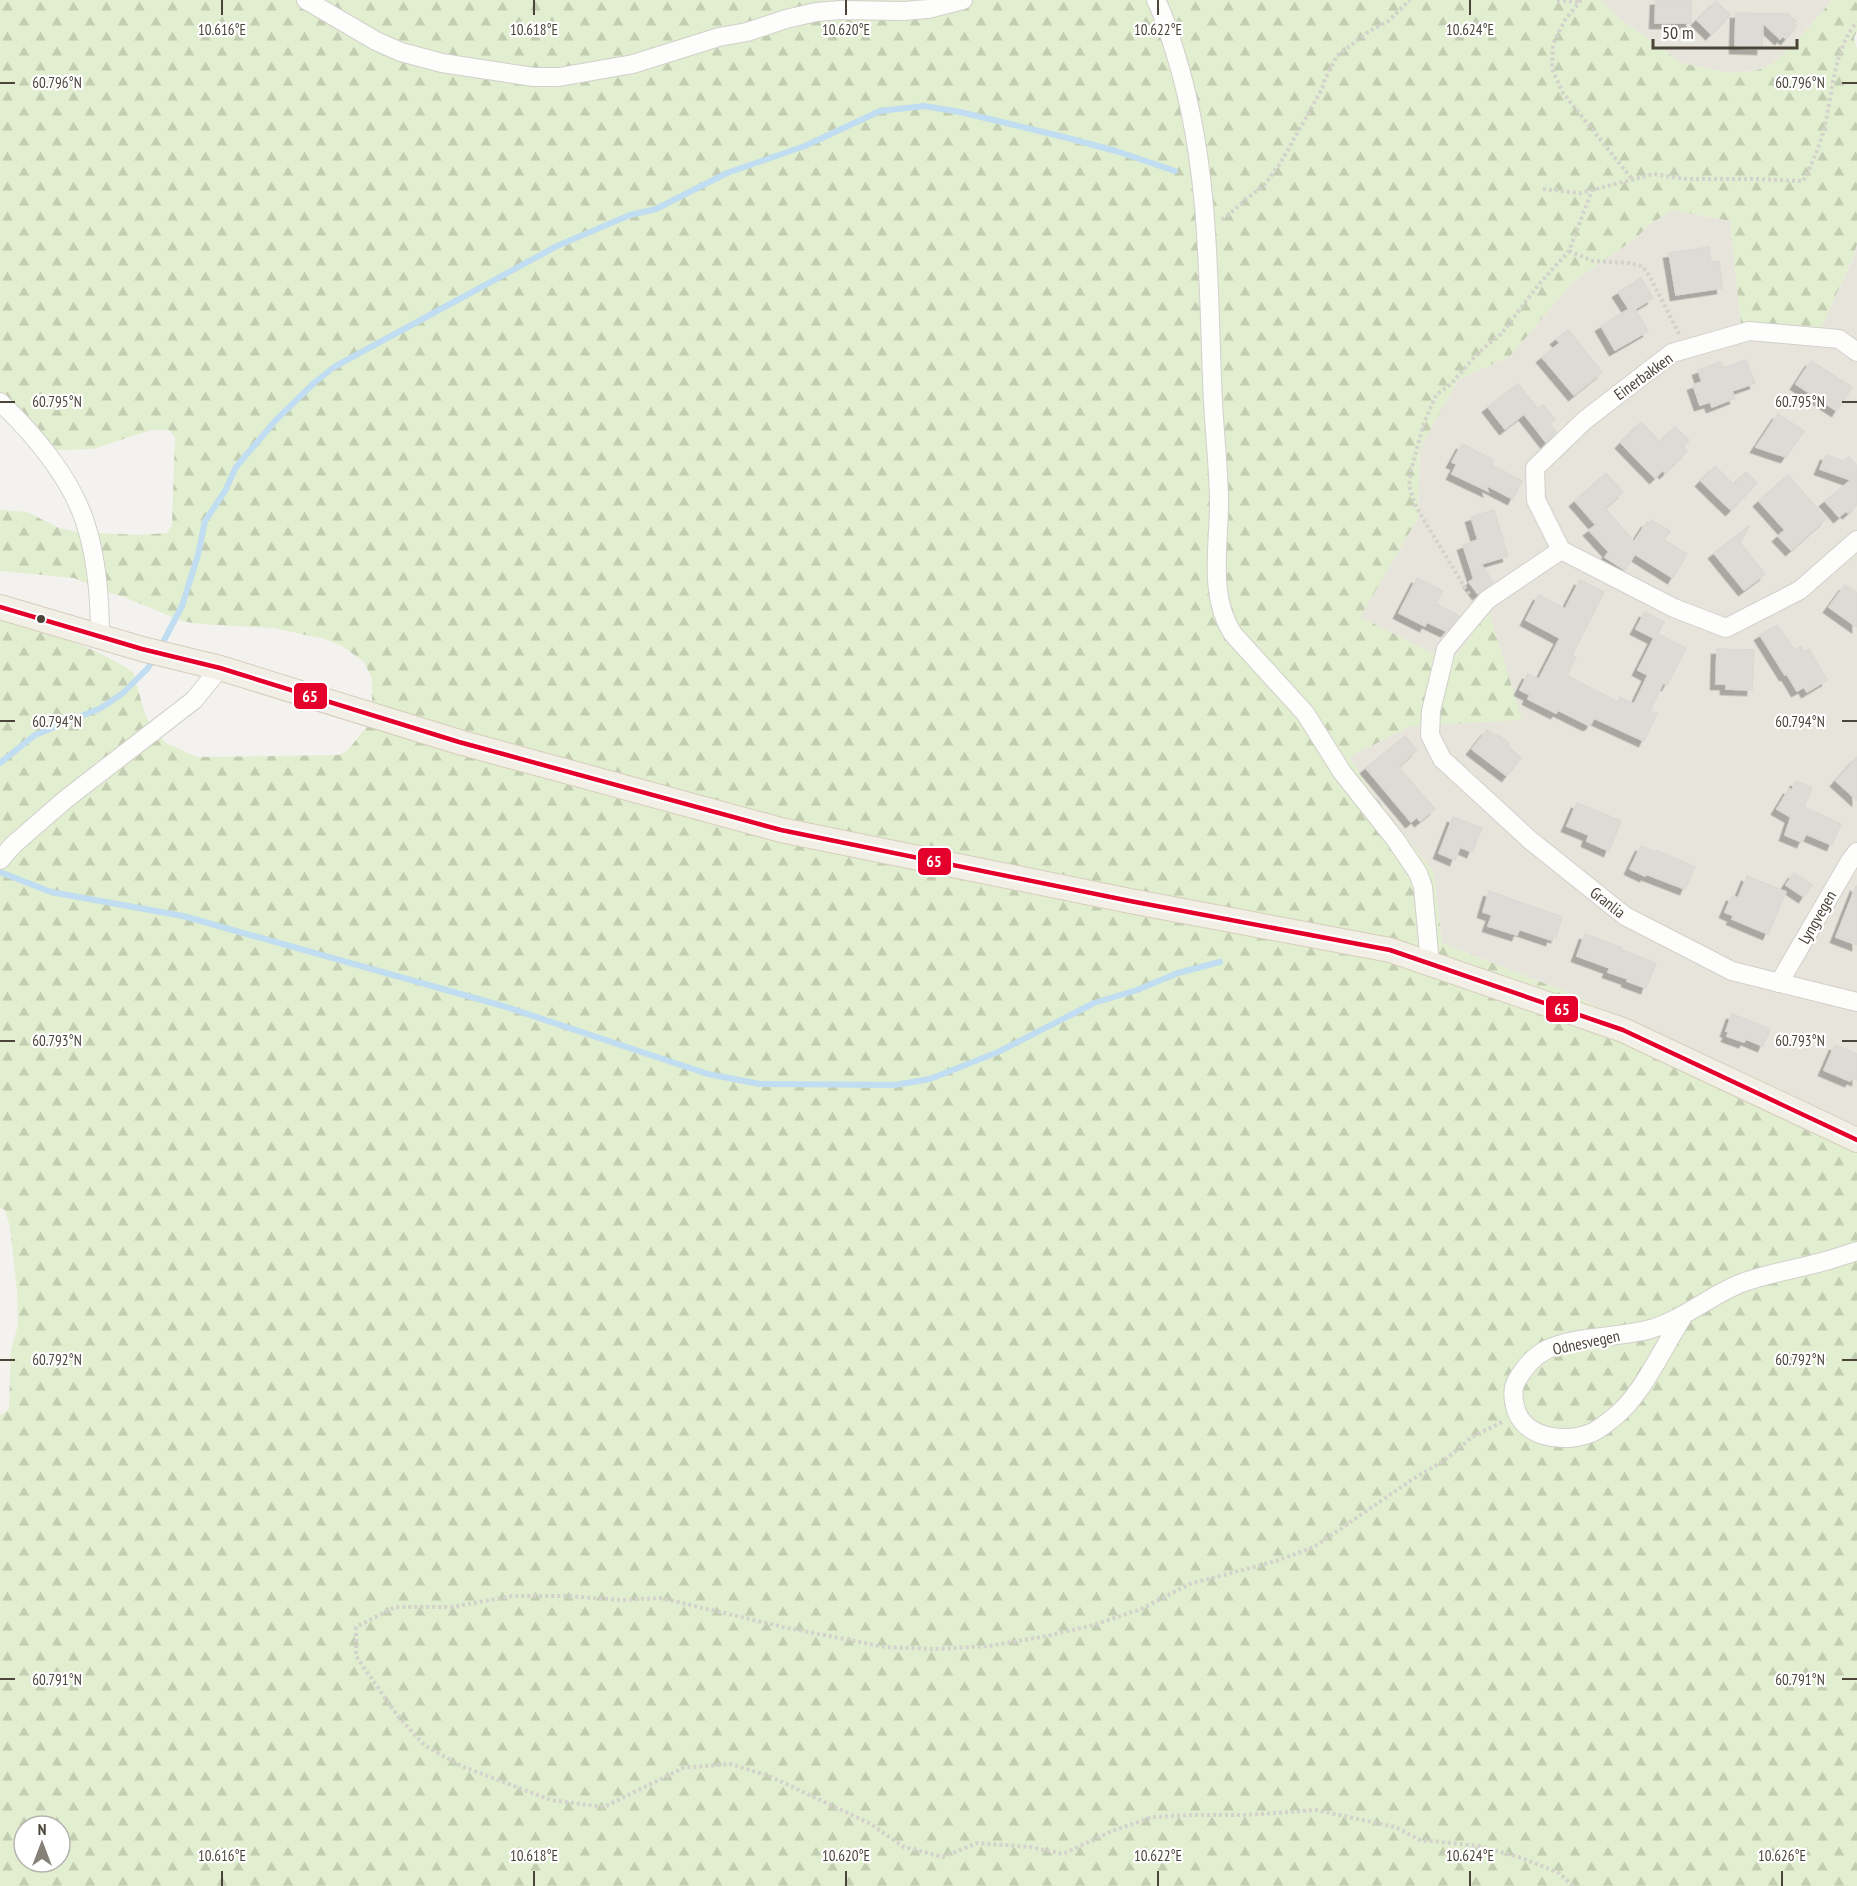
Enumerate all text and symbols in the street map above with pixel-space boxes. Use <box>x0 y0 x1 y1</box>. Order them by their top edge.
scale bar <box>1653 12 1797 50</box>
text: 10.616°E <box>198 20 246 39</box>
text: 10.618°E <box>510 20 558 39</box>
text: 10.620°E <box>822 20 870 39</box>
text: 10.622°E <box>1134 20 1182 39</box>
text: 10.624°E <box>1446 20 1494 39</box>
text: 50 m <box>1662 21 1694 44</box>
text: 60.796°N <box>32 73 82 92</box>
text: 60.796°N <box>1775 73 1825 92</box>
street label: Einerbakken <box>1610 348 1676 404</box>
text: 60.795°N <box>32 392 82 411</box>
text: 60.795°N <box>1775 392 1825 411</box>
unlabelled marker <box>35 613 47 625</box>
line badge: 65 <box>293 682 328 710</box>
text: 65 <box>302 686 318 706</box>
text: 60.794°N <box>32 712 82 731</box>
text: 60.794°N <box>1775 712 1825 731</box>
line badge: 65 <box>917 847 952 876</box>
text: 65 <box>926 851 942 871</box>
street label: Granlia <box>1586 882 1630 922</box>
street label: Lyngvegen <box>1794 887 1840 947</box>
line badge: 65 <box>1545 995 1579 1023</box>
text: 65 <box>1554 999 1570 1019</box>
text: 60.793°N <box>32 1031 82 1050</box>
text: 60.793°N <box>1775 1031 1825 1050</box>
street label: Odnesvegen <box>1551 1325 1621 1359</box>
text: 60.792°N <box>32 1350 82 1369</box>
text: 60.792°N <box>1775 1350 1825 1369</box>
text: 60.791°N <box>32 1670 82 1689</box>
text: 60.791°N <box>1775 1670 1825 1689</box>
north arrow <box>12 1814 72 1874</box>
text: N <box>38 1819 46 1839</box>
text: 10.616°E <box>198 1846 246 1865</box>
text: 10.618°E <box>510 1846 558 1865</box>
text: 10.620°E <box>822 1846 870 1865</box>
text: 10.622°E <box>1134 1846 1182 1865</box>
text: 10.624°E <box>1446 1846 1494 1865</box>
text: 10.626°E <box>1758 1846 1806 1865</box>

